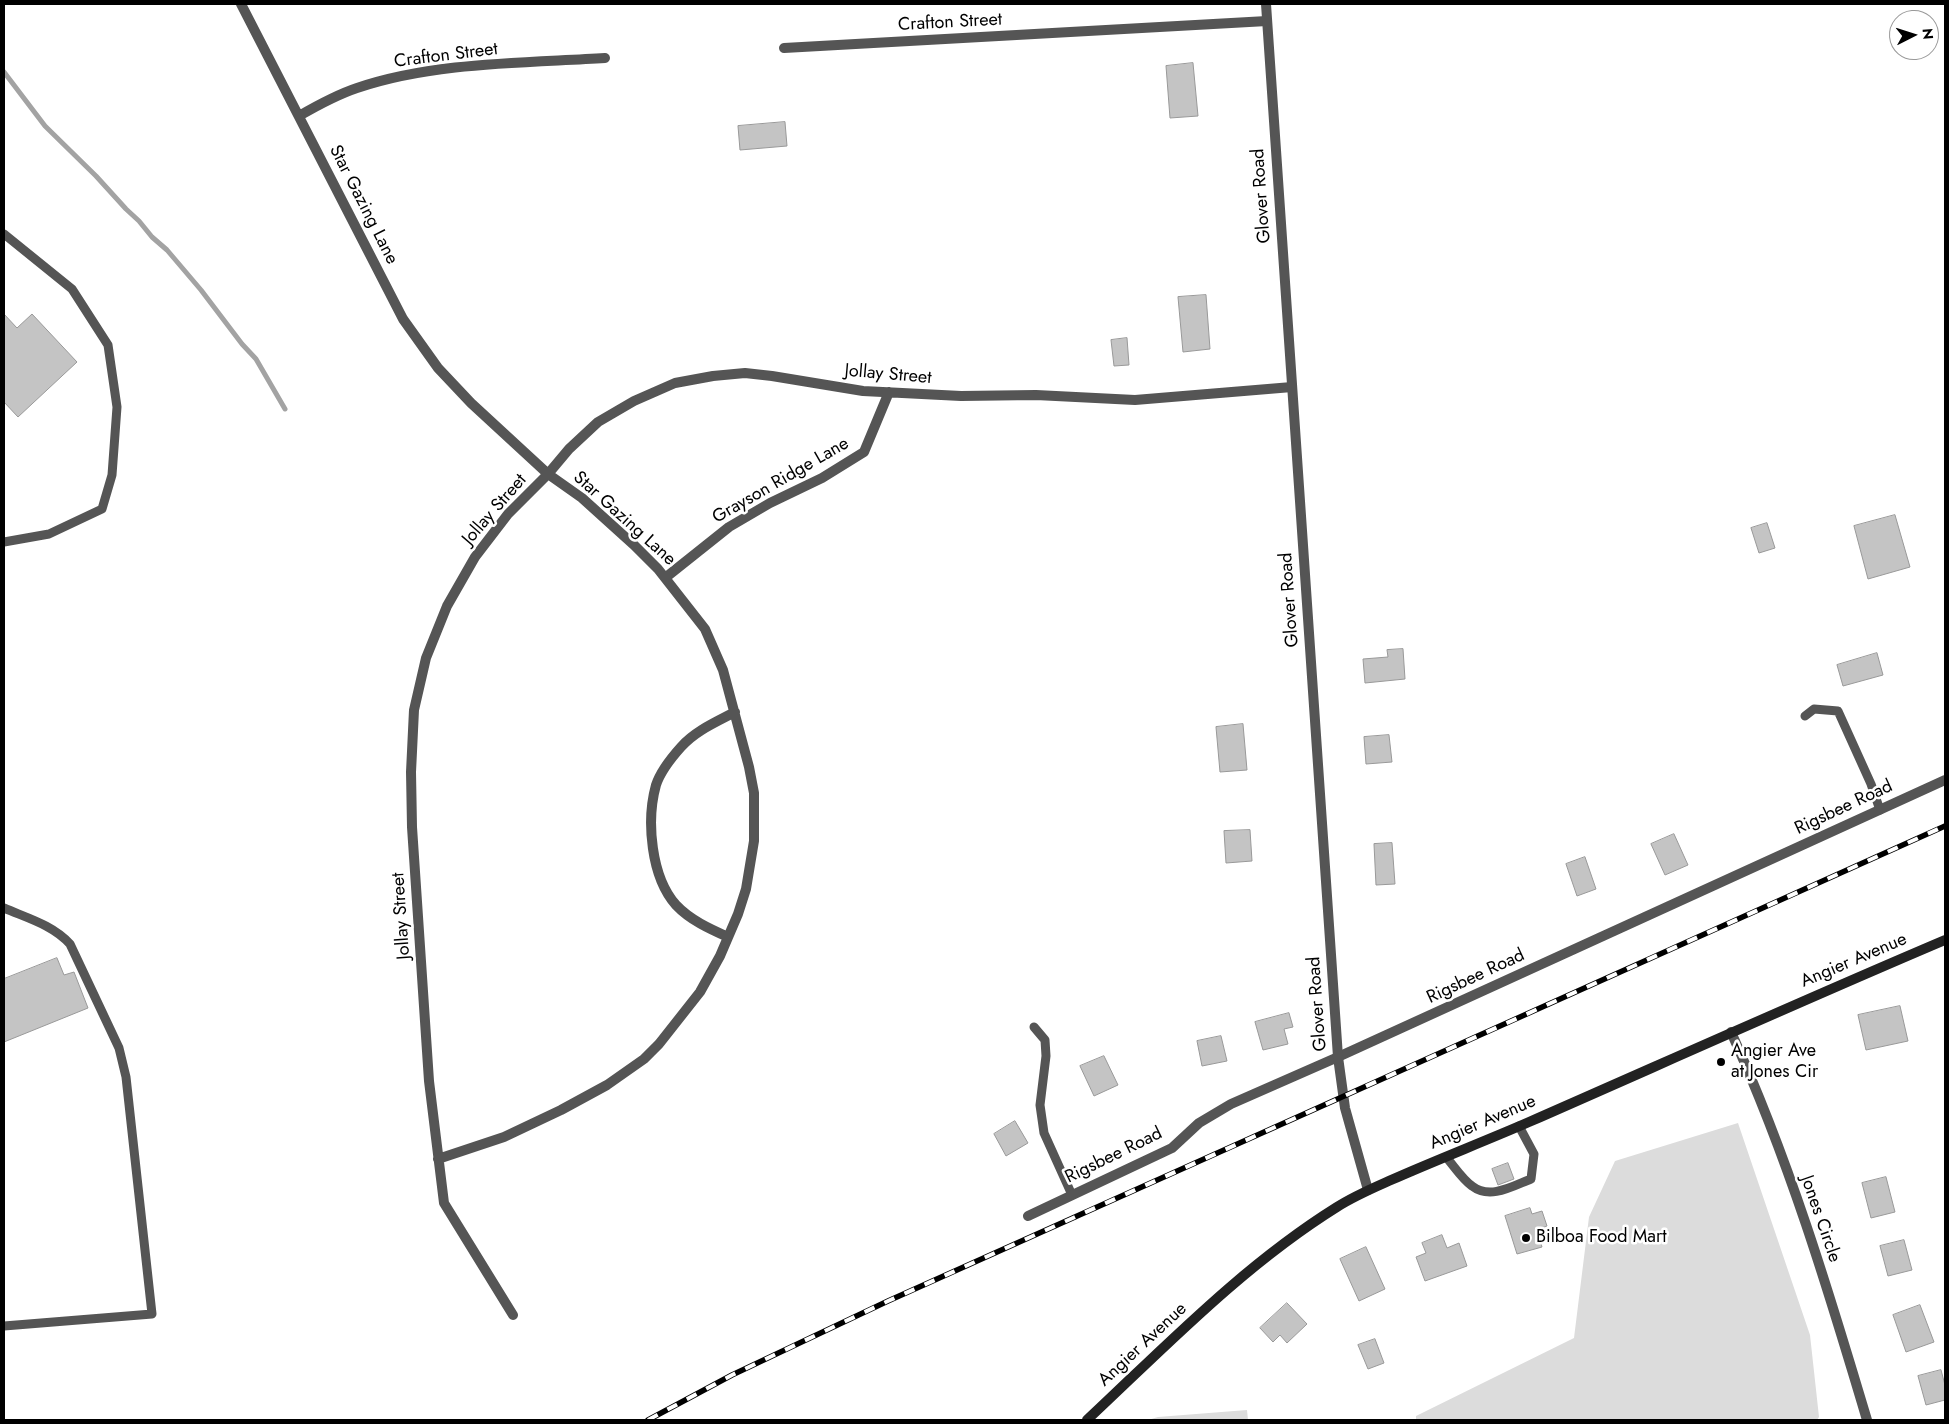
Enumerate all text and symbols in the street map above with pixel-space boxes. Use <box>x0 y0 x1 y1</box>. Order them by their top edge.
street label: Crafton Street <box>897 9 1003 37</box>
north arrow <box>1889 10 1939 60</box>
text: N <box>1918 27 1938 40</box>
street label: Crafton Street <box>393 39 499 73</box>
street label: Star Gazing Lane <box>324 142 402 268</box>
street label: Glover Road <box>1248 148 1276 244</box>
street label: Jollay Street <box>844 360 932 390</box>
street label: Grayson Ridge Lane <box>709 433 853 529</box>
street label: Star Gazing Lane <box>568 467 680 571</box>
street label: Jollay Street <box>458 470 532 550</box>
street label: Glover Road <box>1276 552 1304 648</box>
street label: Rigsbee Road <box>1792 776 1896 840</box>
street label: Jollay Street <box>388 872 416 960</box>
street label: Angier Avenue <box>1798 929 1910 993</box>
street label: Rigsbee Road <box>1424 945 1528 1009</box>
street label: Glover Road <box>1304 956 1332 1052</box>
place label: Angier Ave at Jones Cir <box>1731 1041 1818 1084</box>
marker: Angier Ave at Jones Cir <box>1715 1056 1727 1068</box>
street label: Angier Avenue <box>1427 1091 1539 1155</box>
street label: Rigsbee Road <box>1062 1123 1166 1189</box>
street label: Jones Circle <box>1795 1173 1845 1265</box>
place label: Bilboa Food Mart <box>1536 1227 1667 1249</box>
marker: Bilboa Food Mart <box>1520 1232 1532 1244</box>
street label: Angier Avenue <box>1094 1299 1192 1391</box>

